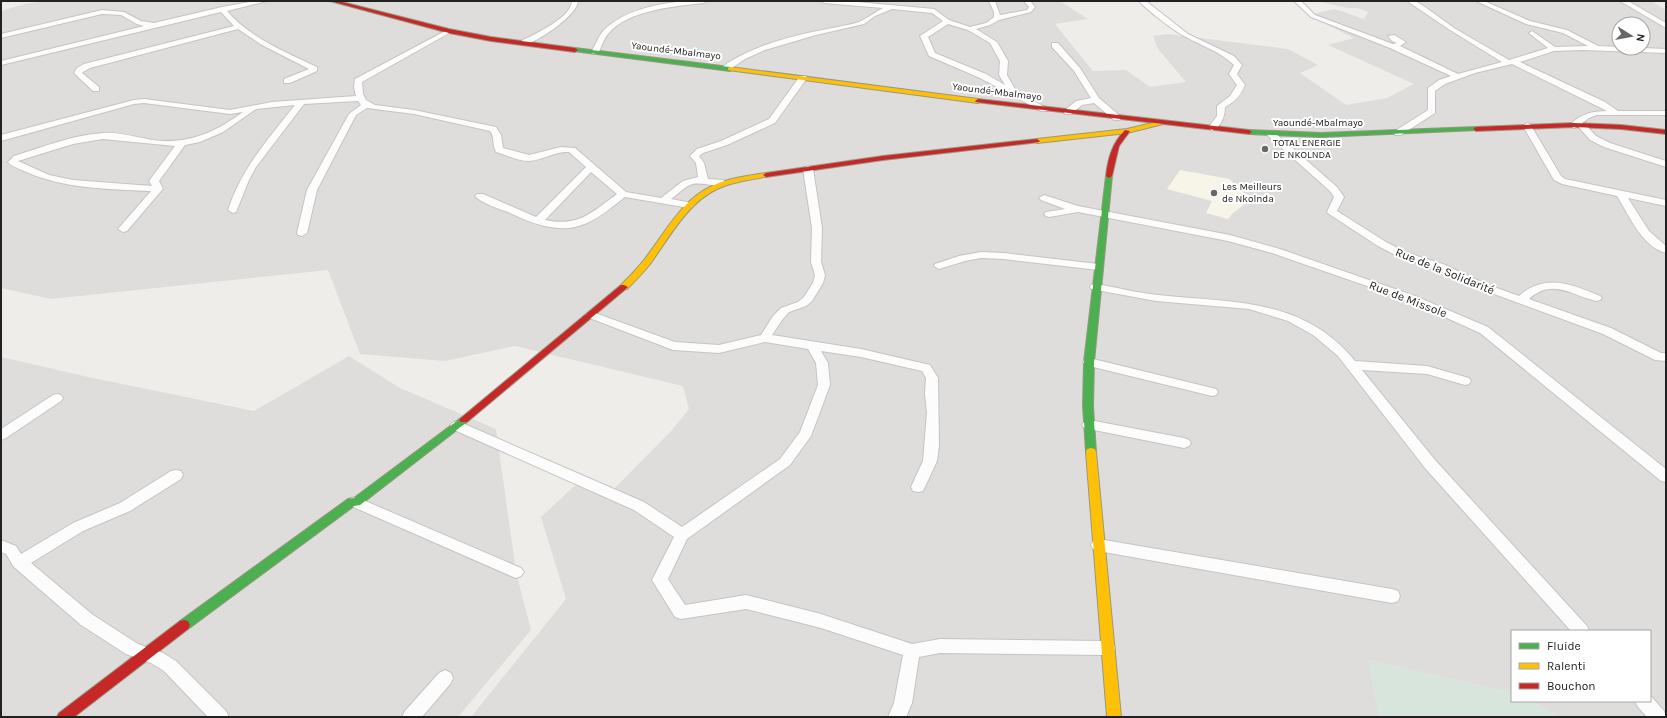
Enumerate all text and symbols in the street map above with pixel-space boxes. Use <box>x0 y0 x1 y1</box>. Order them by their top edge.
north arrow <box>1611 16 1651 56</box>
text: N <box>1633 33 1647 43</box>
street label: Yaoundé-Mbalmayo <box>631 40 721 62</box>
street label: Yaoundé-Mbalmayo <box>952 81 1042 103</box>
street label: Yaoundé-Mbalmayo <box>1273 117 1363 129</box>
place label: TOTAL ENERGIE DE NKOLNDA <box>1273 137 1341 161</box>
marker: TOTAL ENERGIE DE NKOLNDA <box>1260 144 1270 154</box>
place label: Les Meilleurs de Nkolnda <box>1222 181 1282 205</box>
marker: Les Meilleurs de Nkolnda <box>1209 188 1219 198</box>
street label: Rue de la Solidarité <box>1393 245 1497 297</box>
street label: Rue de Missole <box>1367 278 1449 320</box>
legend <box>1511 630 1651 702</box>
text: Fluide <box>1547 639 1581 653</box>
text: Ralenti <box>1547 659 1586 673</box>
text: Bouchon <box>1547 679 1596 693</box>

